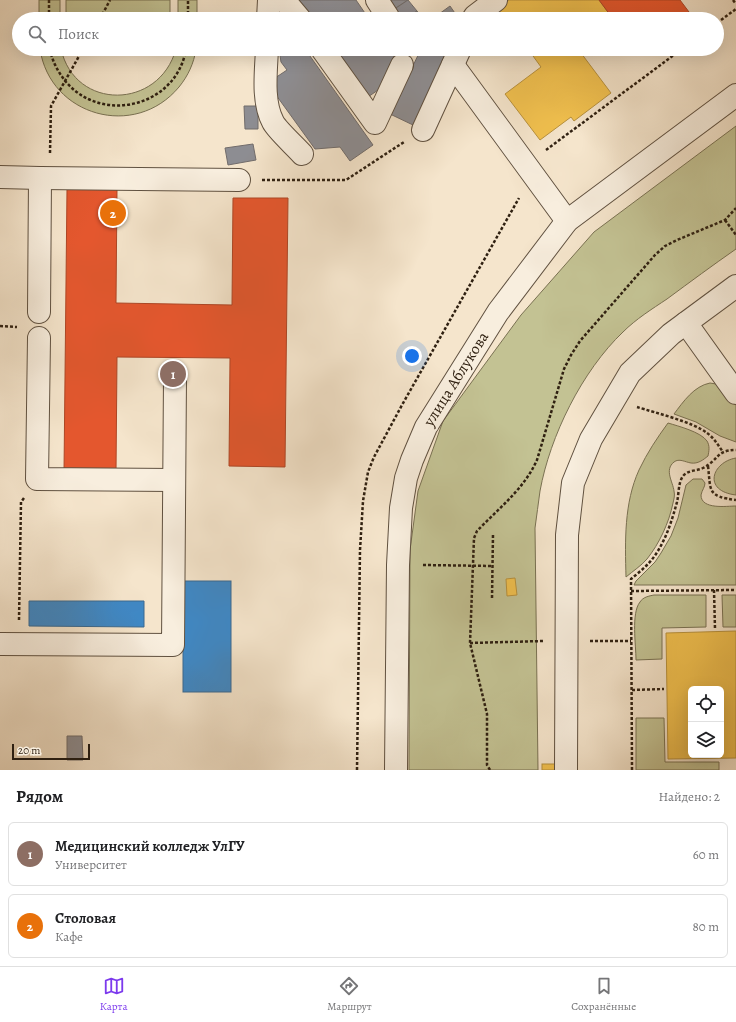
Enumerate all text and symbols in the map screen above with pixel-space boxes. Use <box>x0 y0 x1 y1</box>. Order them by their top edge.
search box <box>12 12 724 56</box>
icon: search <box>26 23 48 45</box>
text: Поиск <box>58 24 99 44</box>
pin: 2 <box>100 198 126 228</box>
street label: улица Аблукова <box>418 327 494 431</box>
your location <box>402 346 422 366</box>
pin: 1 <box>160 359 186 389</box>
map controls <box>688 686 724 758</box>
button: locate <box>688 686 724 722</box>
button: layers <box>688 722 724 758</box>
scale bar <box>12 742 90 761</box>
text: 20 m <box>18 743 40 758</box>
text: Рядом <box>16 785 63 808</box>
text: Найдено: 2 <box>659 788 720 805</box>
text: Медицинский колледж УлГУ <box>55 836 245 856</box>
text: 1 <box>28 846 32 863</box>
text: 60 m <box>693 846 719 863</box>
text: Университет <box>55 856 127 873</box>
text: Столовая <box>55 908 116 928</box>
text: 2 <box>27 918 33 935</box>
text: 80 m <box>692 918 719 935</box>
text: Кафе <box>55 928 83 945</box>
tab: Карта <box>100 975 128 1014</box>
tab: Маршрут <box>327 975 372 1014</box>
tab: Сохранённые <box>571 975 636 1014</box>

